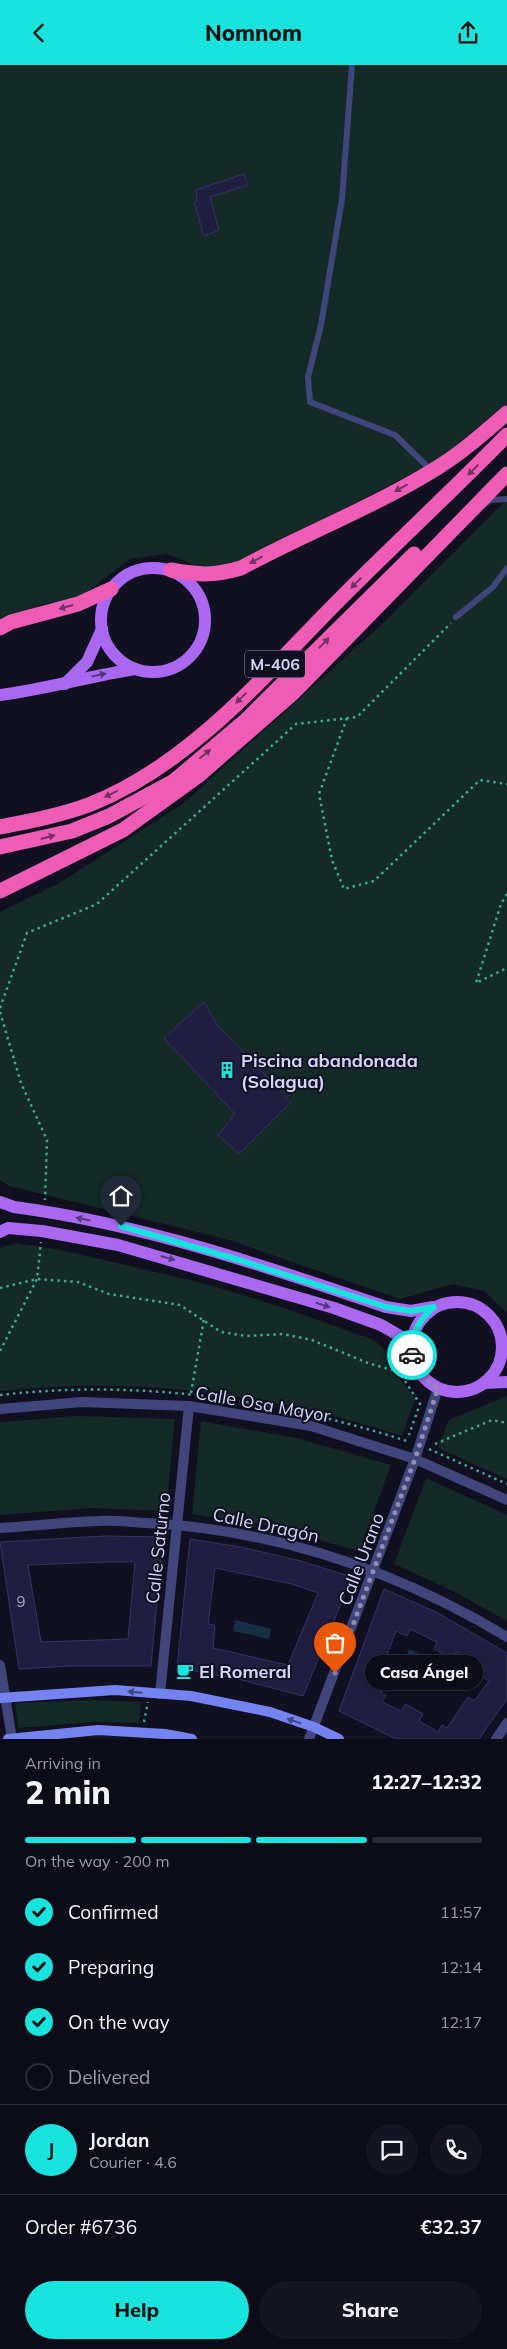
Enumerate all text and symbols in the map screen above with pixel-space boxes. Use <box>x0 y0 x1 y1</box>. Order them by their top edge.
icon: back <box>25 19 53 47</box>
text: Nomnom <box>205 19 302 47</box>
icon: share <box>454 19 482 47</box>
one-way arrow <box>467 464 479 476</box>
one-way arrow <box>395 484 408 493</box>
one-way arrow <box>249 556 263 564</box>
one-way arrow <box>350 577 362 589</box>
one-way arrow <box>58 603 73 611</box>
one-way arrow <box>318 637 330 649</box>
road number: M-406 <box>245 651 305 677</box>
one-way arrow <box>91 671 107 679</box>
one-way arrow <box>235 692 247 704</box>
one-way arrow <box>199 749 212 760</box>
one-way arrow <box>104 790 118 798</box>
one-way arrow <box>40 833 55 841</box>
place label: Piscina abandonada (Solagua) <box>241 1049 418 1093</box>
building icon: Piscina abandonada (Solagua) <box>217 1060 237 1080</box>
pin <box>100 1175 142 1226</box>
icon: home <box>107 1182 135 1210</box>
one-way arrow <box>76 1215 91 1223</box>
one-way arrow <box>160 1255 175 1263</box>
one-way arrow <box>316 1301 331 1309</box>
courier <box>387 1330 437 1380</box>
icon: car <box>398 1341 426 1369</box>
street label: Calle Osa Mayor <box>194 1381 333 1427</box>
street label: Calle Saturno <box>141 1491 175 1605</box>
street label: Calle Dragón <box>211 1502 321 1548</box>
street label: Calle Urano <box>333 1510 389 1608</box>
house number: 9 <box>16 1592 26 1611</box>
pin <box>314 1622 356 1673</box>
icon: bag <box>321 1629 349 1657</box>
callout: Casa Ángel <box>365 1655 482 1691</box>
place label: El Romeral <box>199 1660 291 1683</box>
cafe icon: El Romeral <box>175 1661 195 1681</box>
text: Casa Ángel <box>380 1662 468 1682</box>
one-way arrow <box>126 1687 142 1695</box>
one-way arrow <box>286 1716 301 1724</box>
text: Arriving in <box>25 1753 101 1773</box>
text: 12:27–12:32 <box>371 1770 482 1794</box>
text: 2 min <box>25 1772 111 1812</box>
text: On the way · 200 m <box>25 1851 170 1871</box>
icon: check <box>25 1898 53 1926</box>
text: Confirmed <box>68 1900 159 1924</box>
text: 11:57 <box>440 1902 482 1922</box>
icon: check <box>25 1953 53 1981</box>
text: Preparing <box>68 1955 154 1979</box>
text: 12:14 <box>440 1957 482 1977</box>
icon: check <box>25 2008 53 2036</box>
text: On the way <box>68 2010 170 2034</box>
text: 12:17 <box>440 2012 482 2032</box>
text: Delivered <box>68 2065 150 2089</box>
button: chat <box>366 2124 418 2176</box>
button: phone <box>430 2124 482 2176</box>
text: Jordan <box>89 2128 149 2152</box>
text: J <box>48 2138 54 2162</box>
text: Courier · 4.6 <box>89 2152 177 2172</box>
text: Order #6736 <box>25 2215 137 2239</box>
text: €32.37 <box>420 2215 482 2239</box>
button: Help <box>25 2281 249 2339</box>
button: Share <box>259 2281 482 2339</box>

